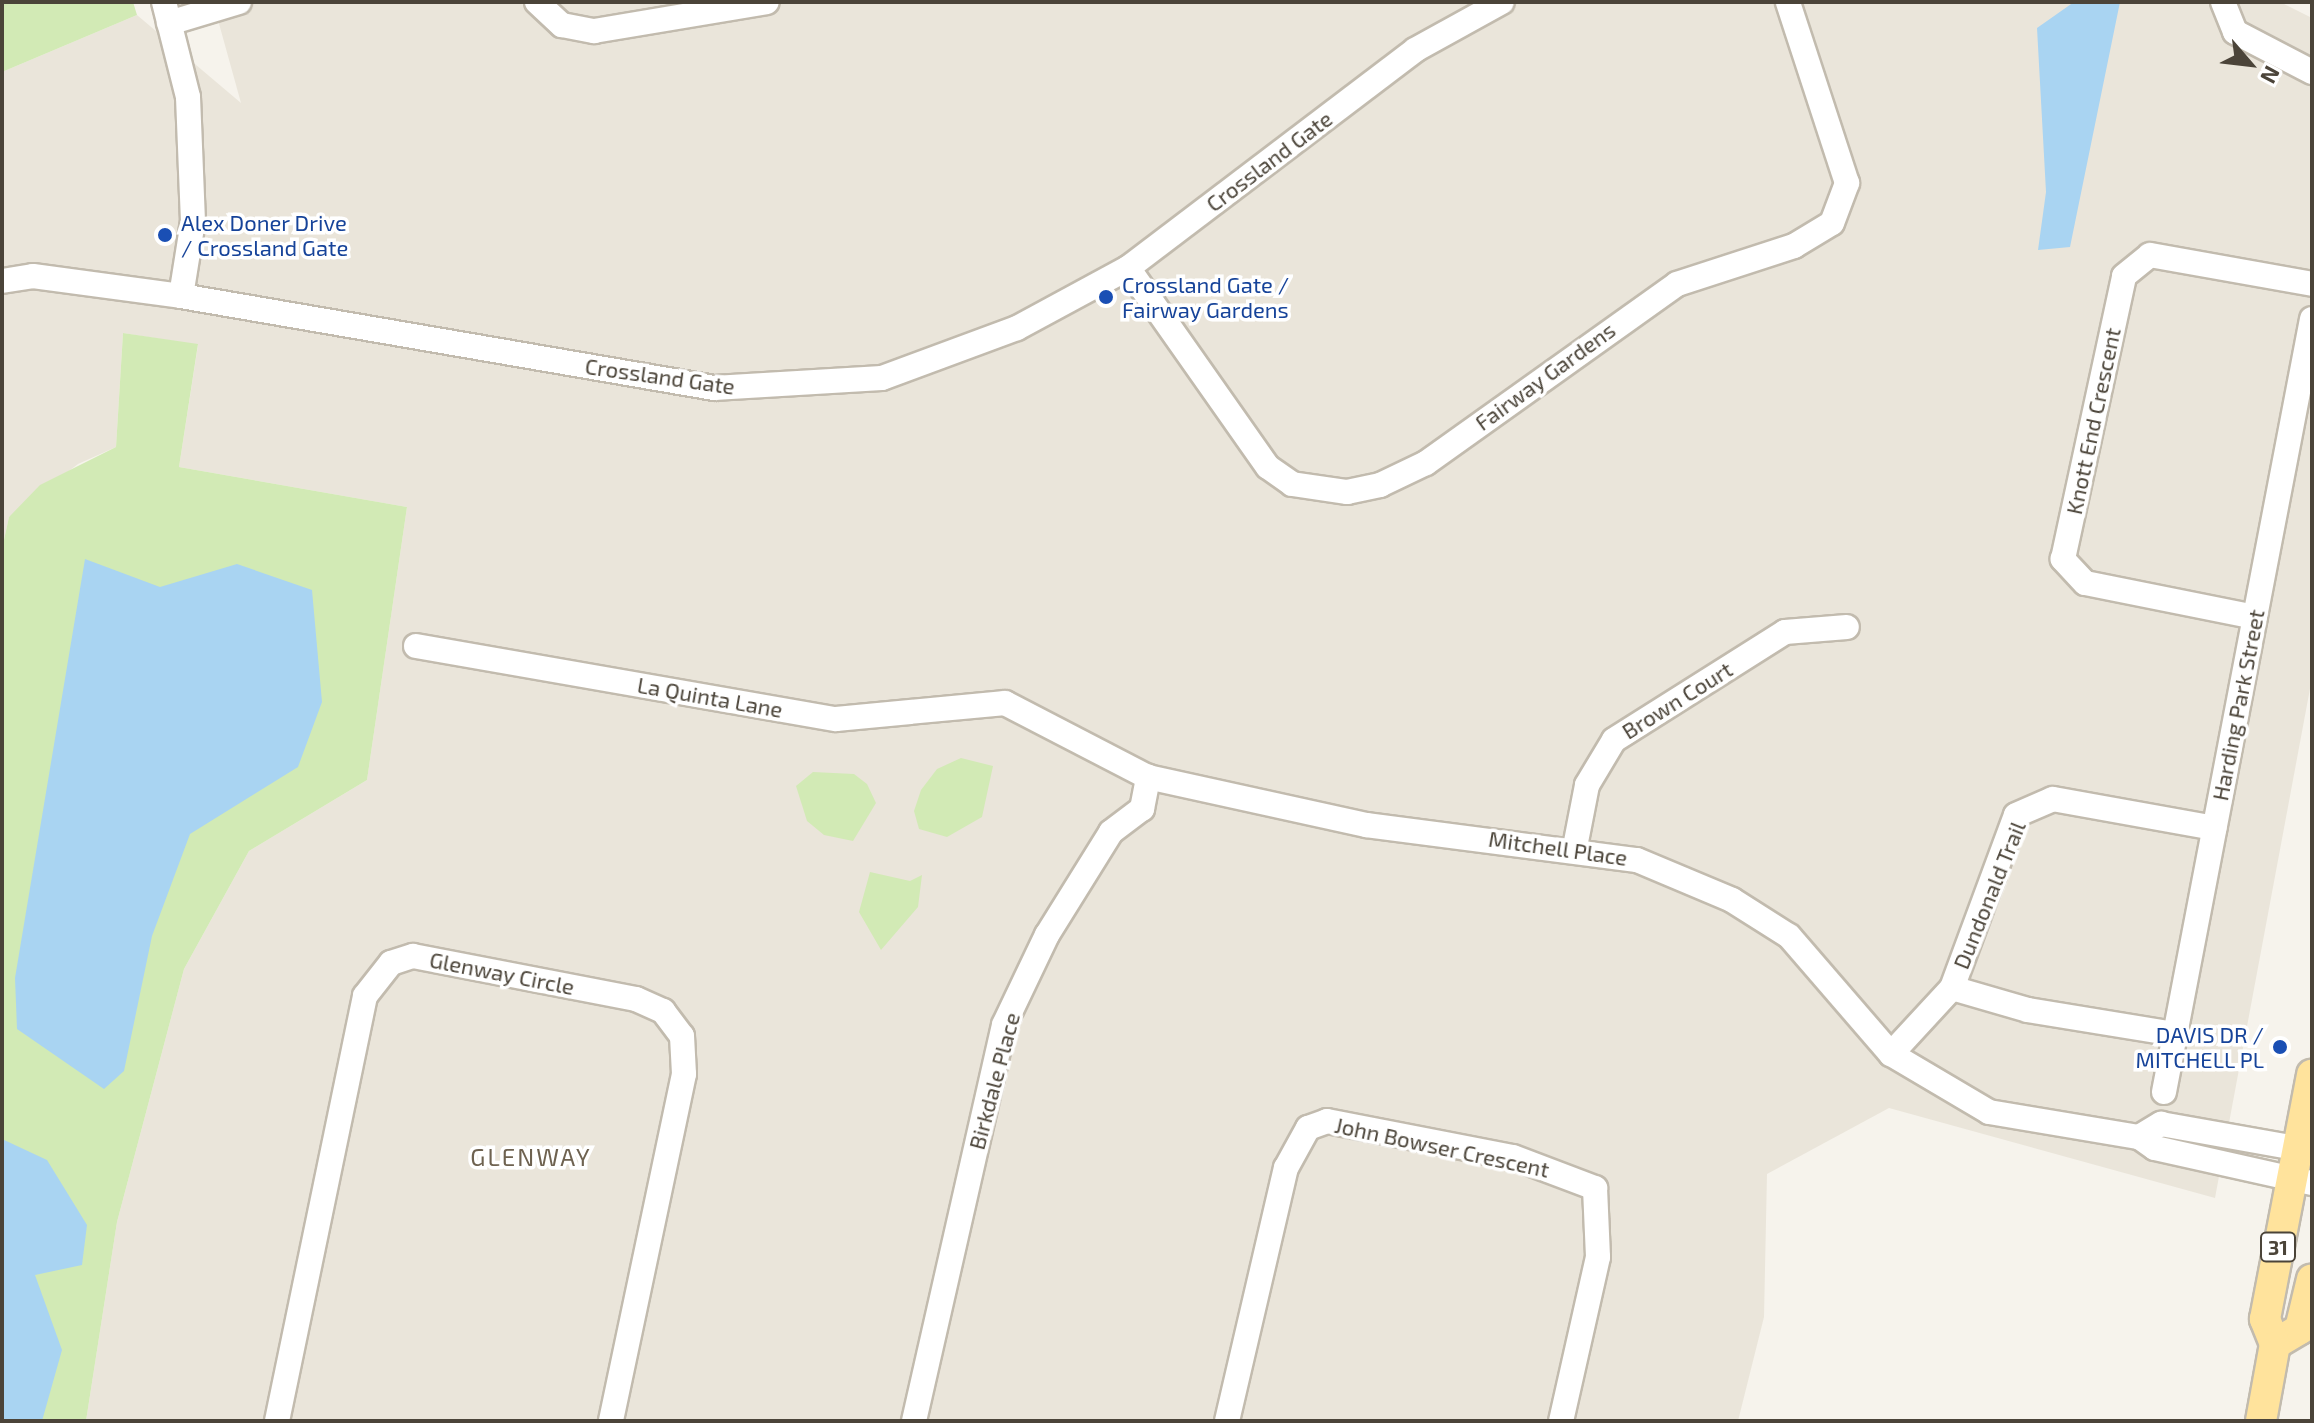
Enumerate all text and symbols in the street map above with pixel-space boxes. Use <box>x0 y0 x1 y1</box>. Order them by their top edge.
north arrow <box>2210 24 2290 104</box>
text: N <box>2256 62 2286 88</box>
street label: Crossland Gate <box>1201 105 1337 217</box>
place label: Alex Doner Drive / Crossland Gate <box>181 209 348 260</box>
marker: Alex Doner Drive / Crossland Gate <box>156 226 174 244</box>
place label: Crossland Gate / Fairway Gardens <box>1122 271 1289 322</box>
marker: Crossland Gate / Fairway Gardens <box>1097 288 1115 306</box>
street label: Fairway Gardens <box>1470 316 1620 436</box>
street label: Knott End Crescent <box>2060 325 2126 517</box>
street label: Crossland Gate <box>583 352 737 400</box>
street label: Harding Park Street <box>2206 607 2270 803</box>
street label: Brown Court <box>1617 656 1737 744</box>
street label: La Quinta Lane <box>635 671 785 723</box>
street label: Dundonald Trail <box>1947 817 2031 973</box>
street label: Mitchell Place <box>1487 825 1629 871</box>
street label: Glenway Circle <box>427 946 577 1000</box>
street label: Birkdale Place <box>963 1010 1025 1152</box>
place label: DAVIS DR / MITCHELL PL <box>2135 1021 2264 1072</box>
marker: DAVIS DR / MITCHELL PL <box>2271 1038 2289 1056</box>
street label: John Bowser Crescent <box>1332 1111 1552 1183</box>
district label: GLENWAY <box>470 1143 592 1171</box>
road number: 31 <box>2260 1231 2296 1263</box>

